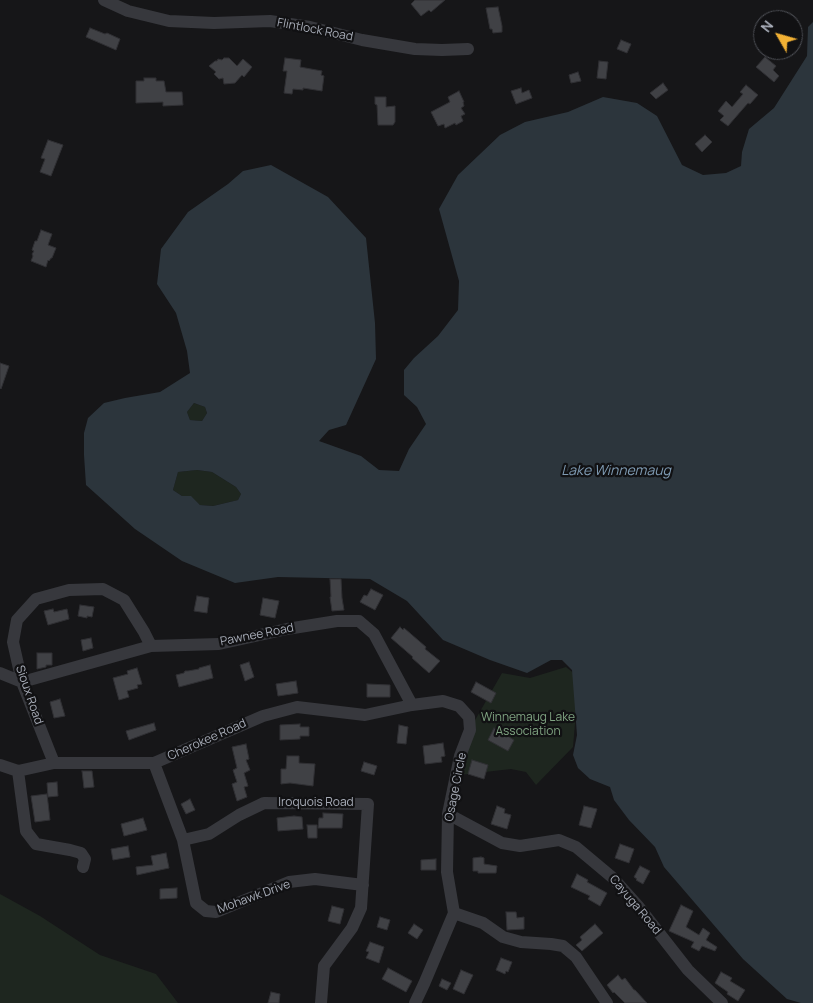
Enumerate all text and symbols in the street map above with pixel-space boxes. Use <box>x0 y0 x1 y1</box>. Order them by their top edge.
north arrow <box>753 10 803 60</box>
street label: Flintlock Road <box>276 16 354 44</box>
text: N <box>756 16 777 36</box>
water label: Lake Winnemaug <box>561 463 671 479</box>
street label: Pawnee Road <box>219 621 295 649</box>
street label: Sioux Road <box>12 664 46 726</box>
park label: Winnemaug Lake Association <box>481 711 575 739</box>
street label: Cherokee Road <box>165 716 249 764</box>
street label: Osage Circle <box>442 751 470 823</box>
street label: Iroquois Road <box>278 796 354 810</box>
street label: Cayuga Road <box>606 872 664 938</box>
street label: Mohawk Drive <box>216 877 292 917</box>

